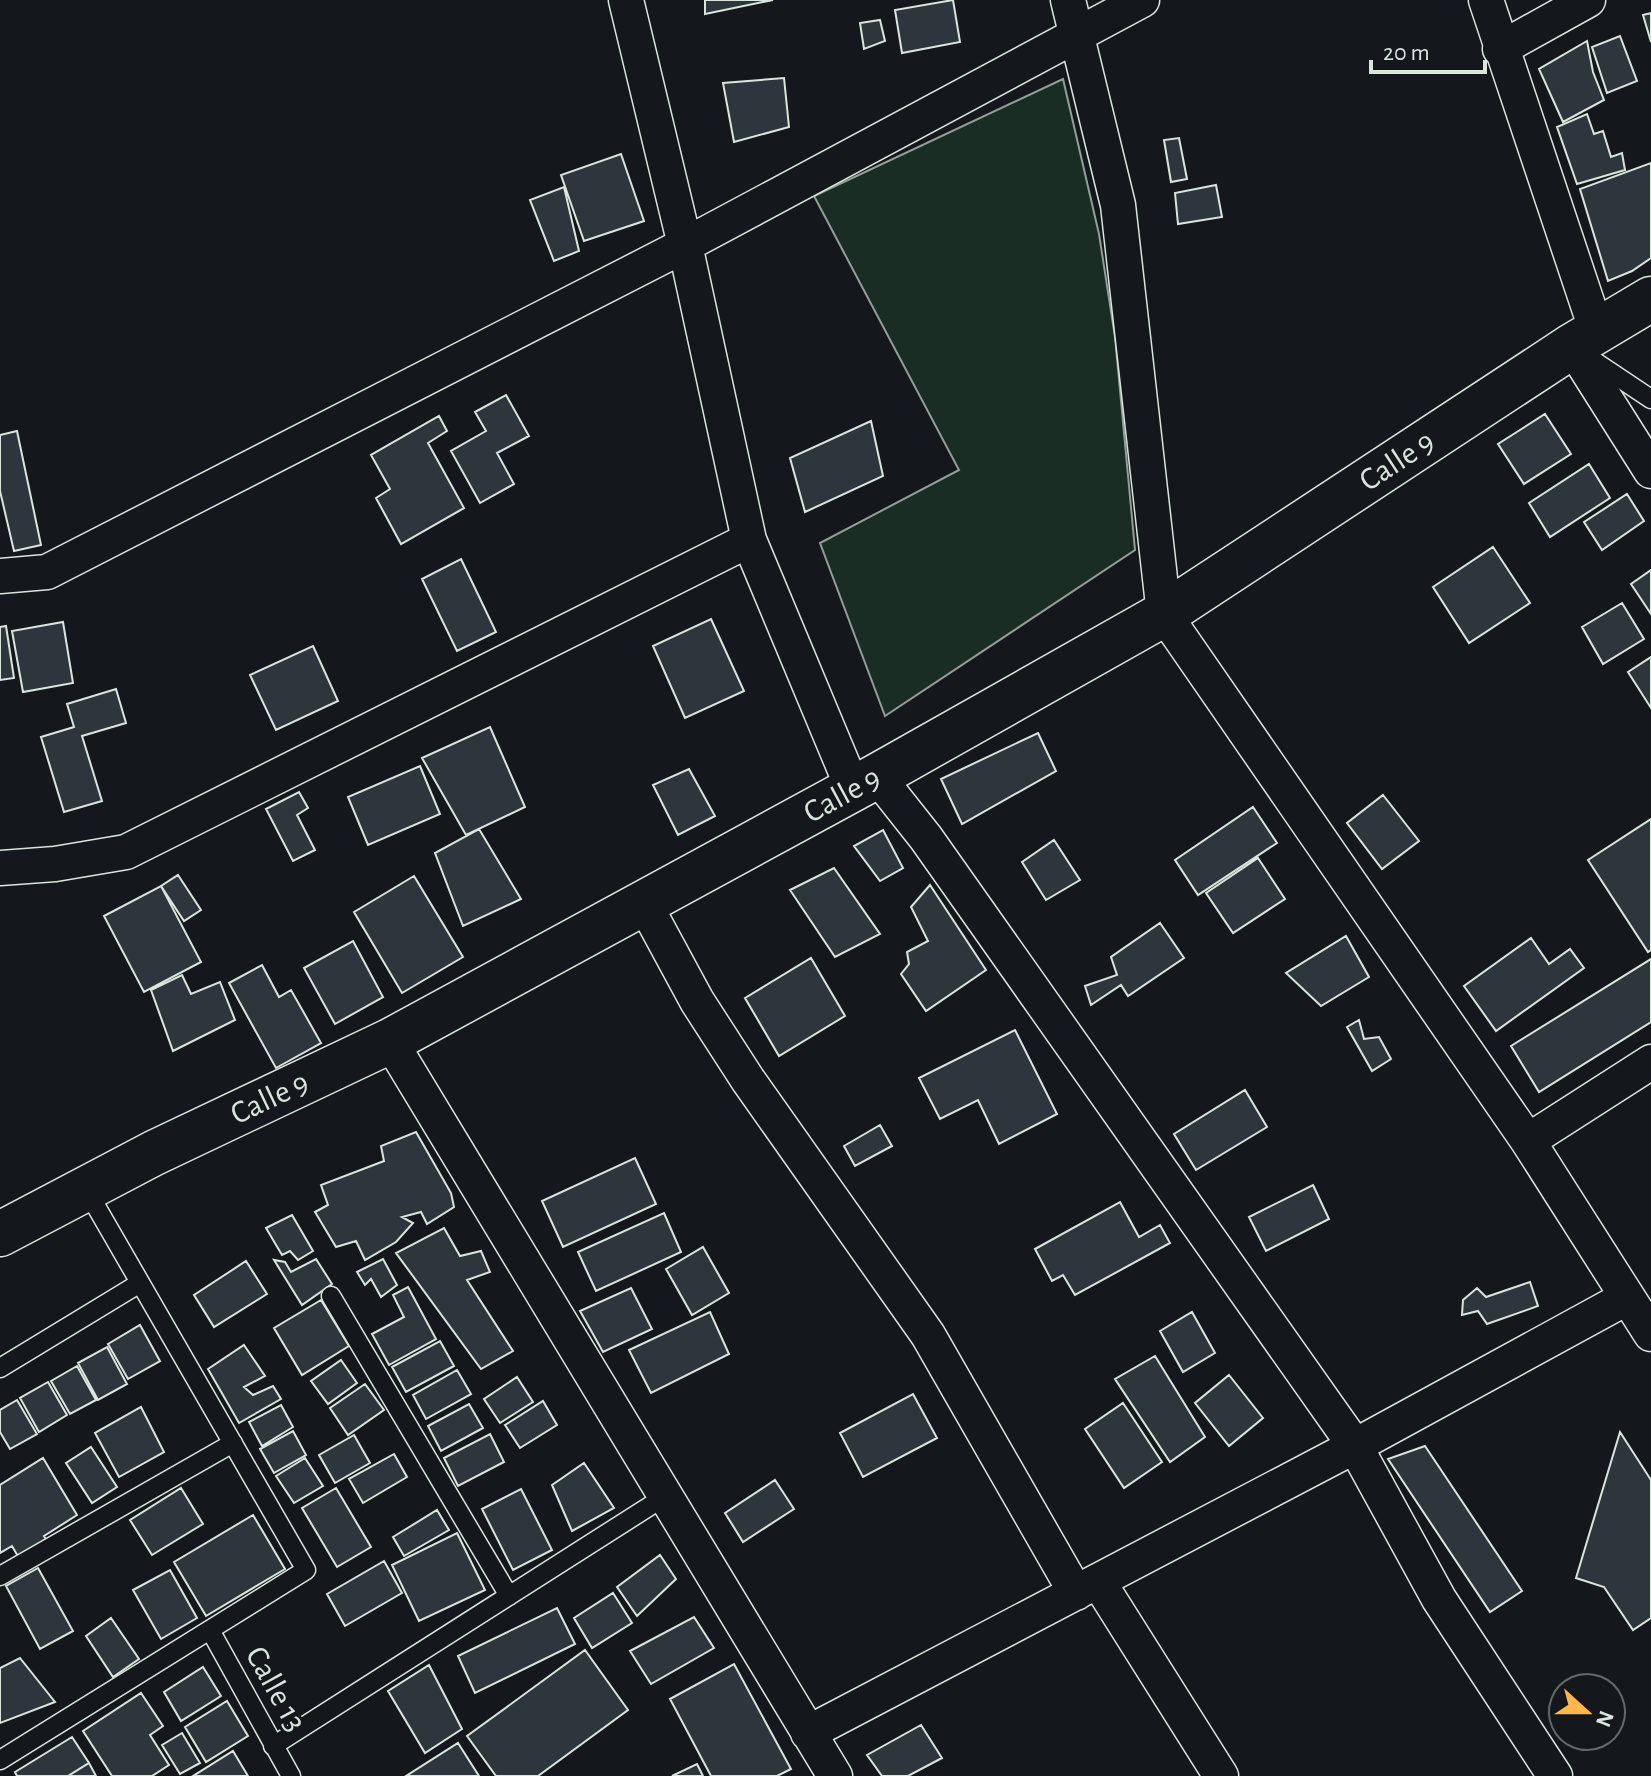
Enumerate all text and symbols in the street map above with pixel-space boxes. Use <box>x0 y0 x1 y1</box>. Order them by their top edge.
scale bar <box>1371 24 1485 74</box>
text: 20 m <box>1383 41 1430 65</box>
street label: Calle 9 <box>1354 425 1440 497</box>
street label: Calle 9 <box>798 761 886 829</box>
street label: Calle 9 <box>226 1066 314 1130</box>
street label: Calle 13 <box>240 1641 312 1737</box>
north arrow <box>1547 1672 1627 1752</box>
text: N <box>1592 1708 1618 1730</box>

